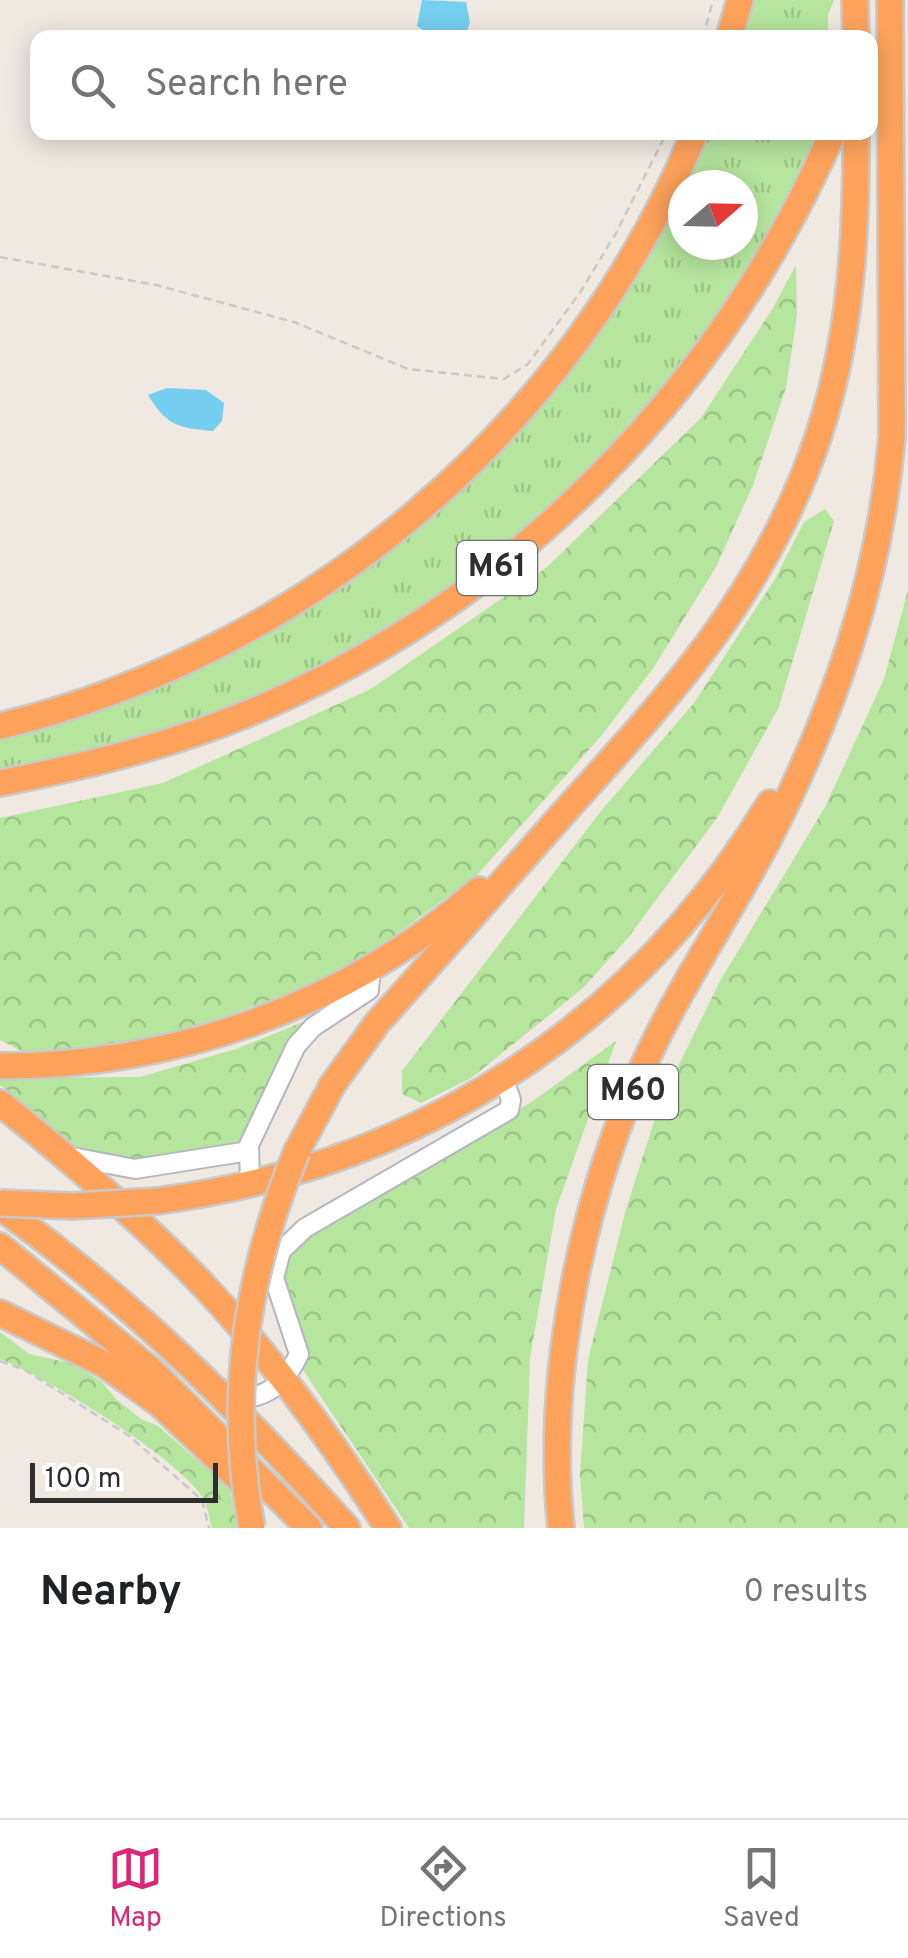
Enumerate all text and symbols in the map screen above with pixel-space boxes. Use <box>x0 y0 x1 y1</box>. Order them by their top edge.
search box <box>30 30 878 140</box>
icon: search <box>65 58 120 113</box>
text: Search here <box>145 61 348 110</box>
north arrow <box>668 170 758 260</box>
road number: M61 <box>457 541 537 595</box>
road number: M60 <box>588 1065 678 1119</box>
scale bar <box>30 1458 218 1502</box>
text: 100 m <box>45 1462 121 1498</box>
text: Nearby <box>40 1567 182 1620</box>
text: 0 results <box>743 1573 868 1613</box>
tab: Map <box>108 1841 163 1937</box>
tab: Directions <box>379 1841 507 1937</box>
tab: Saved <box>723 1841 800 1937</box>

